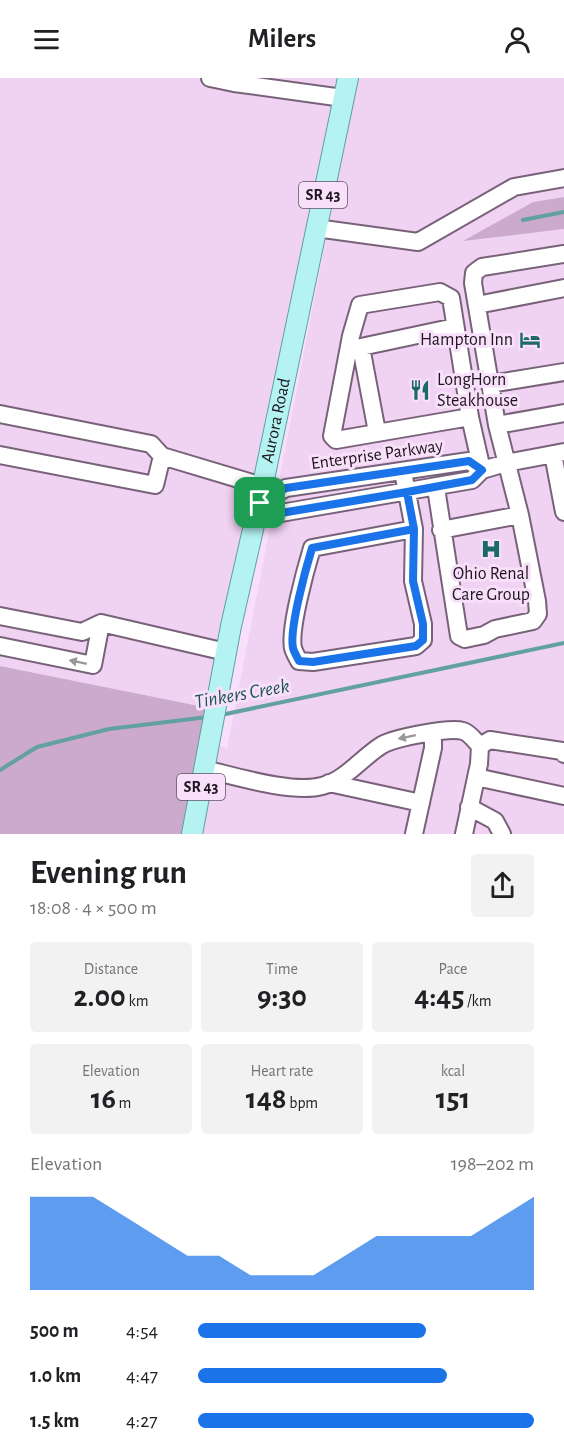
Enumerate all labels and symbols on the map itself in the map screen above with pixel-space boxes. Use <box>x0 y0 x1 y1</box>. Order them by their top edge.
road number: SR 43 <box>299 182 347 208</box>
hotel icon: Hampton Inn <box>518 328 542 352</box>
place label: Hampton Inn <box>420 331 513 349</box>
place label: LongHorn Steakhouse <box>437 371 518 410</box>
street label: Aurora Road <box>259 376 294 465</box>
restaurant icon: LongHorn Steakhouse <box>408 378 432 402</box>
street label: Enterprise Parkway <box>310 437 444 473</box>
pin <box>234 477 285 528</box>
hospital icon: Ohio Renal Care Group <box>479 537 503 561</box>
place label: Ohio Renal Care Group <box>452 565 530 604</box>
one-way arrow <box>68 657 87 666</box>
water label: Tinkers Creek <box>193 676 291 712</box>
one-way arrow <box>398 733 416 743</box>
road number: SR 43 <box>177 774 225 800</box>

